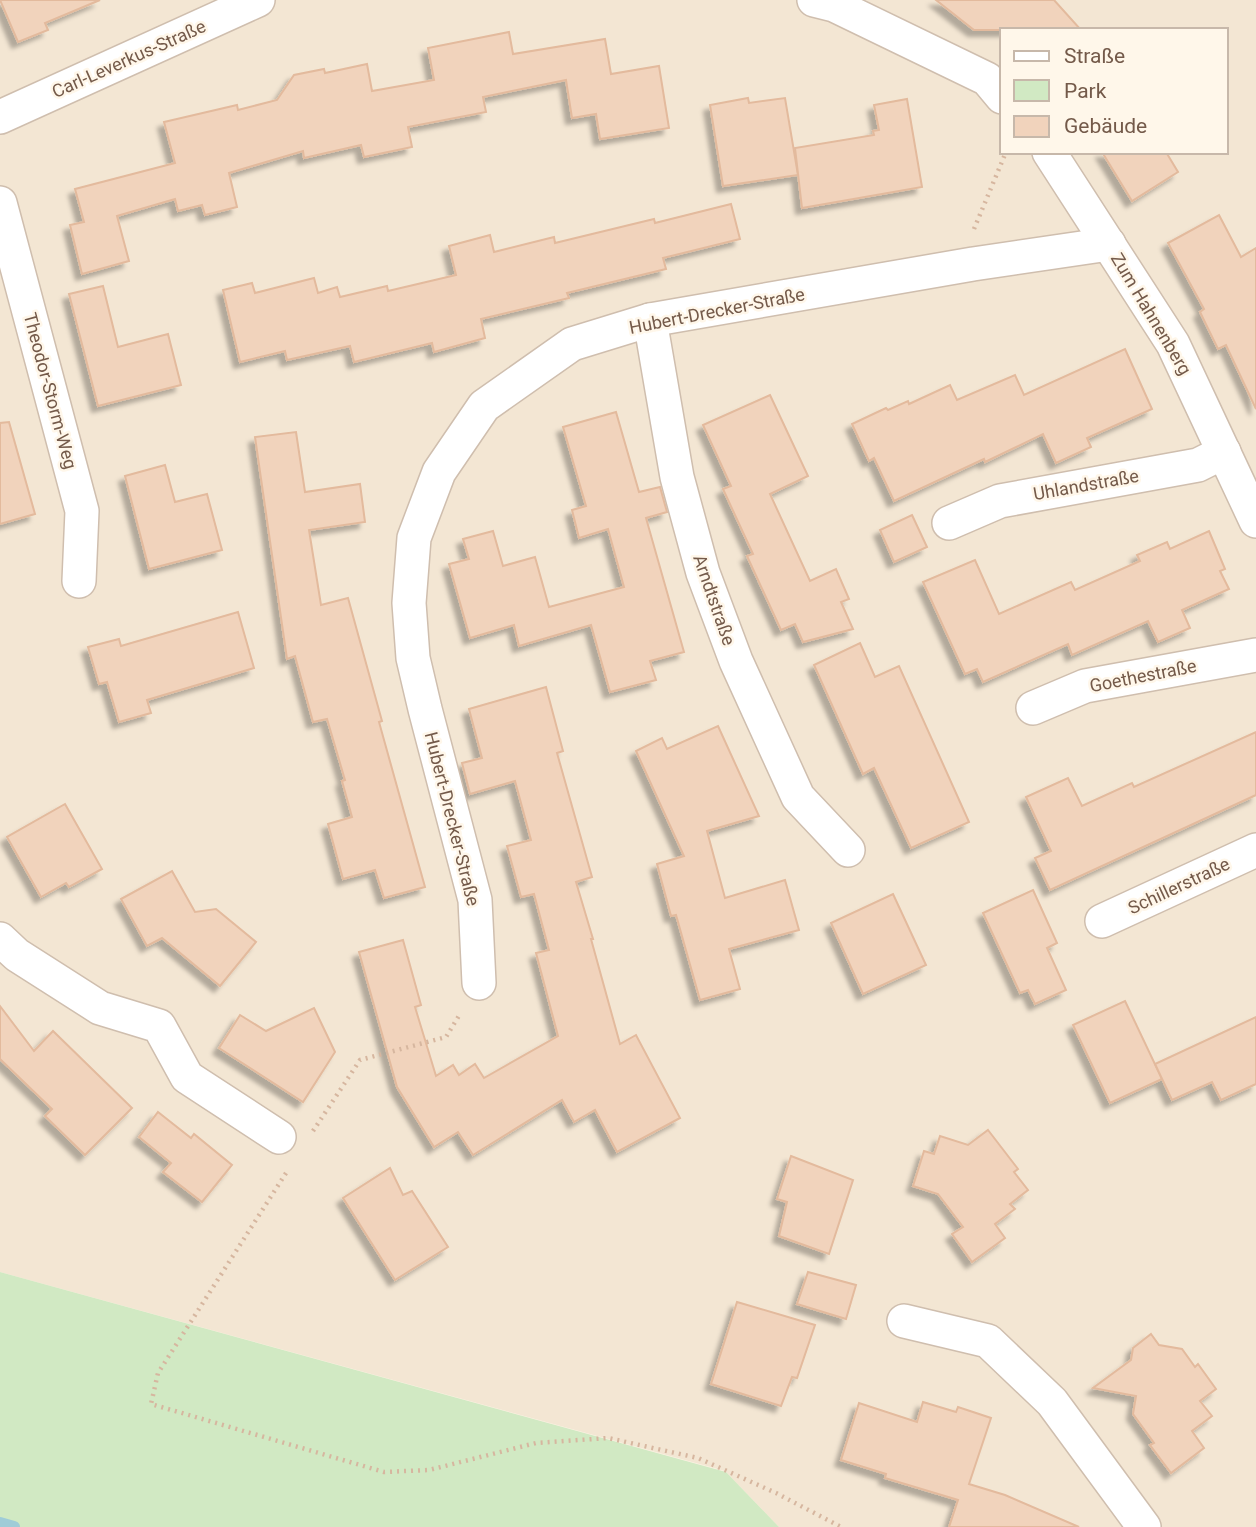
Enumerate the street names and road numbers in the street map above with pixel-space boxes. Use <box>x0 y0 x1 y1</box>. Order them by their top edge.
street label: Carl-Leverkus-Straße <box>49 15 209 102</box>
street label: Zum Hahnenberg <box>1107 249 1196 378</box>
street label: Hubert-Drecker-Straße <box>627 283 807 338</box>
street label: Theodor-Storm-Weg <box>20 310 81 471</box>
street label: Uhlandstraße <box>1031 465 1140 504</box>
street label: Arndtstraße <box>689 552 740 648</box>
street label: Goethestraße <box>1088 655 1198 696</box>
street label: Hubert-Drecker-Straße <box>421 730 484 908</box>
street label: Schillerstraße <box>1125 853 1233 918</box>

